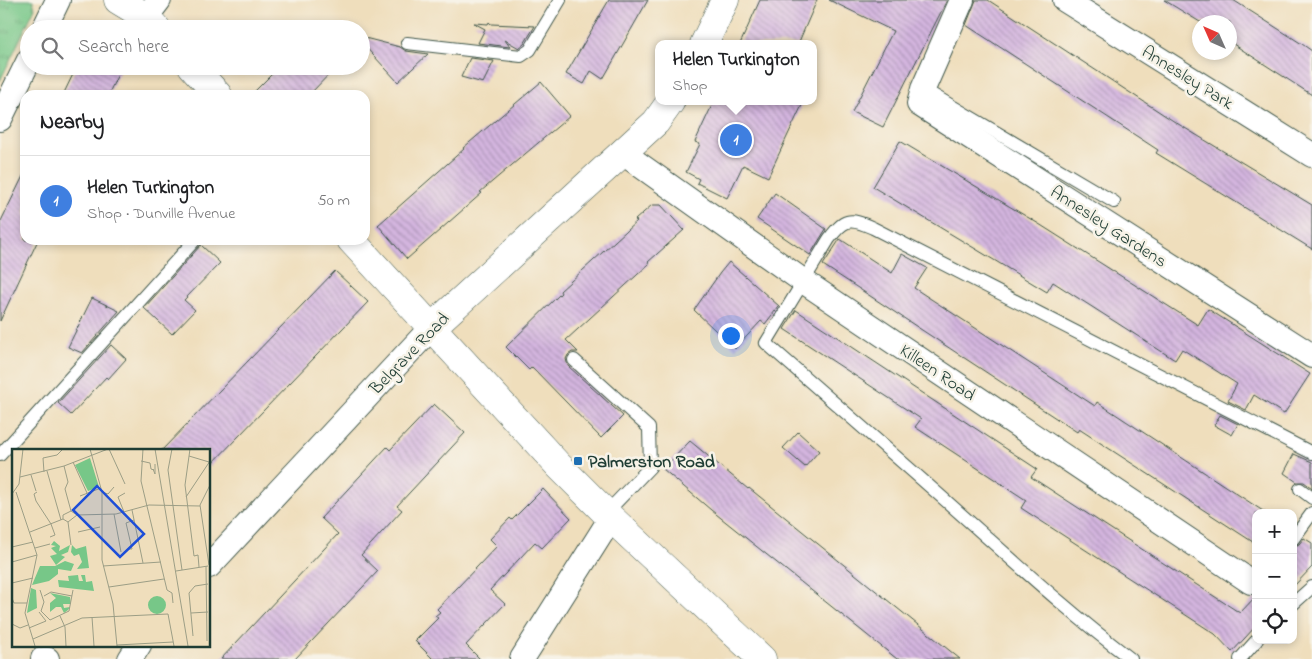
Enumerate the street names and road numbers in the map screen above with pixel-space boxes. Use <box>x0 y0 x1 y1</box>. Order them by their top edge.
street label: Annesley Park <box>1136 40 1238 117</box>
street label: Annesley Gardens <box>1044 180 1171 275</box>
street label: Belgrave Road <box>364 307 457 403</box>
street label: Killeen Road <box>894 339 980 409</box>

